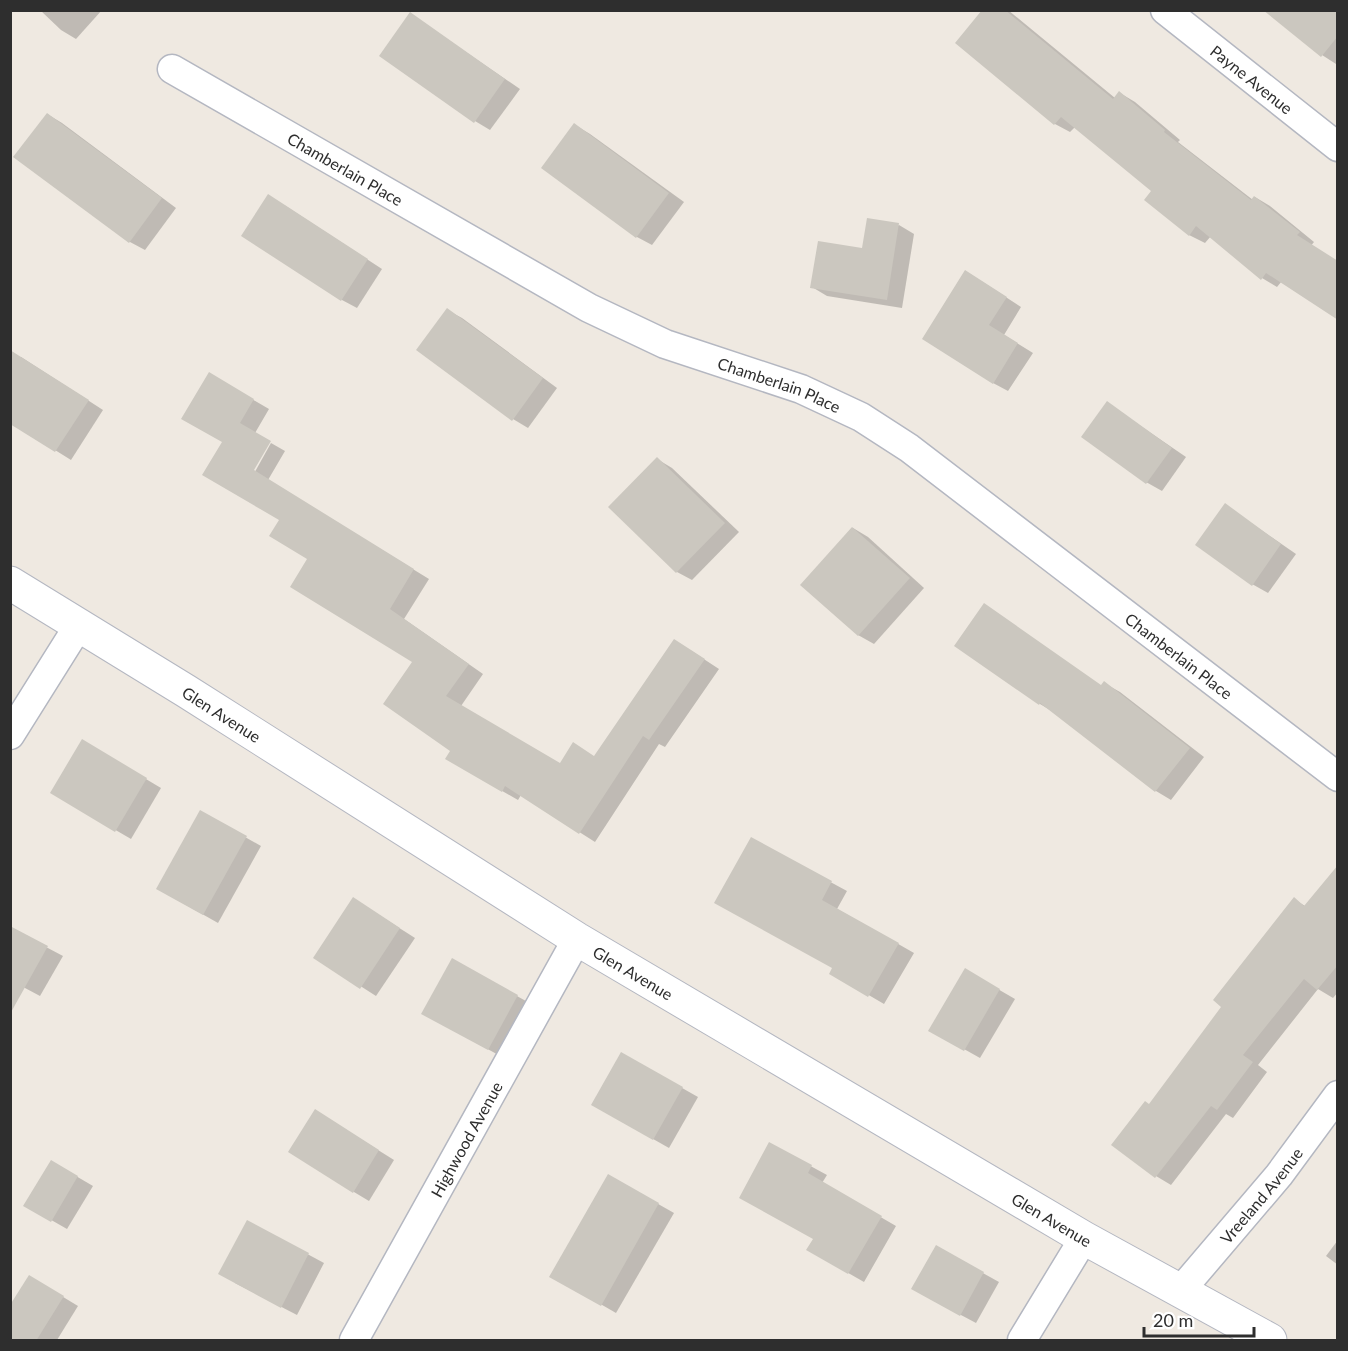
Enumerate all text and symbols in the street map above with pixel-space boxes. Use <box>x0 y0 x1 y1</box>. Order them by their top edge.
street label: Payne Avenue <box>1207 41 1297 117</box>
street label: Chamberlain Place <box>284 128 407 209</box>
street label: Chamberlain Place <box>715 353 844 416</box>
street label: Chamberlain Place <box>1122 608 1237 702</box>
street label: Glen Avenue <box>179 682 265 746</box>
street label: Glen Avenue <box>590 941 677 1003</box>
street label: Highwood Avenue <box>426 1078 506 1200</box>
street label: Vreeland Avenue <box>1216 1143 1306 1247</box>
street label: Glen Avenue <box>1009 1188 1095 1250</box>
scale bar <box>1144 1300 1254 1338</box>
text: 20 m <box>1153 1309 1193 1331</box>

